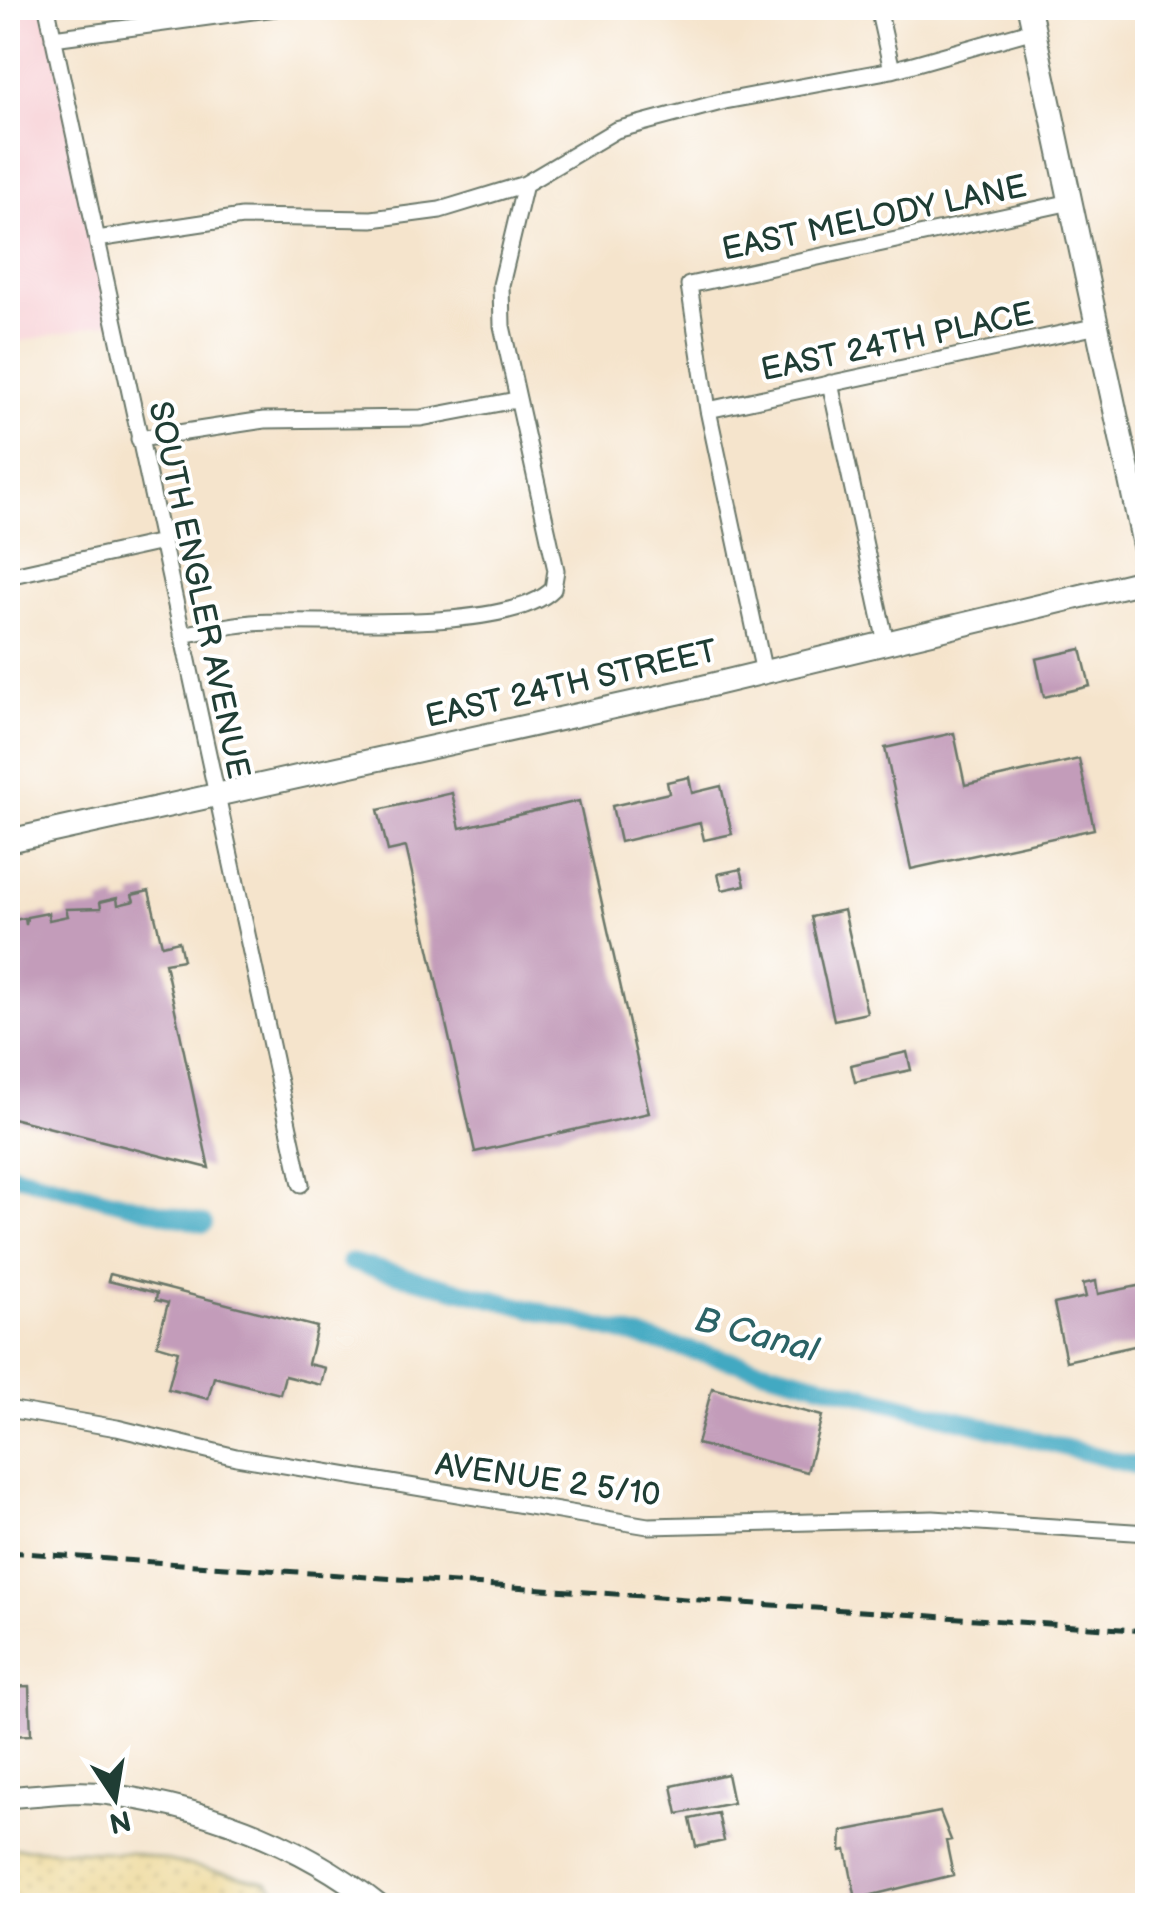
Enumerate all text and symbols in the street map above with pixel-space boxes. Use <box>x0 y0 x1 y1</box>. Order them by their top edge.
street label: EAST MELODY LANE <box>718 167 1030 270</box>
street label: EAST 24TH PLACE <box>758 295 1037 390</box>
street label: SOUTH ENGLER AVENUE <box>139 398 258 783</box>
street label: EAST 24TH STREET <box>422 632 721 737</box>
water label: B Canal <box>690 1298 824 1373</box>
street label: AVENUE 2 5/10 <box>433 1445 663 1516</box>
north arrow <box>65 1748 165 1848</box>
text: N <box>106 1803 134 1839</box>

